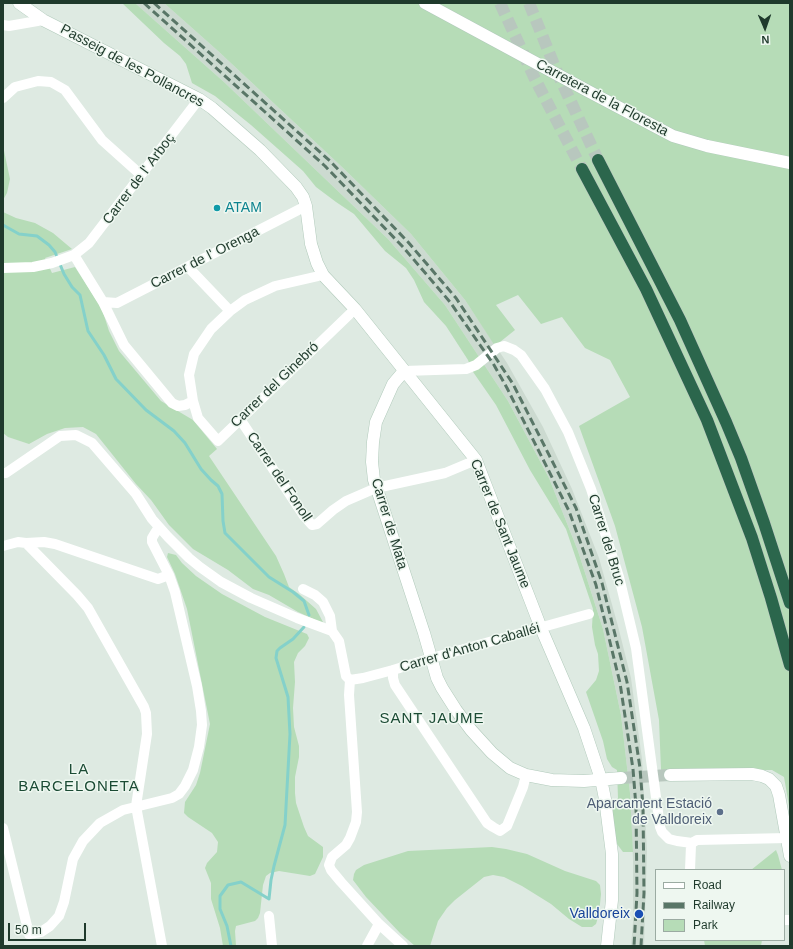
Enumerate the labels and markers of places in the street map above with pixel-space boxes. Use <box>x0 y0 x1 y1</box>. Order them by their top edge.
place label: ATAM <box>225 200 262 216</box>
marker: ATAM <box>212 203 222 213</box>
place label: Aparcament Estació de Valldoreix <box>587 796 712 828</box>
marker: Aparcament Estació de Valldoreix <box>715 807 725 817</box>
place label: Valldoreix <box>570 906 630 922</box>
marker: Valldoreix <box>633 908 645 920</box>

